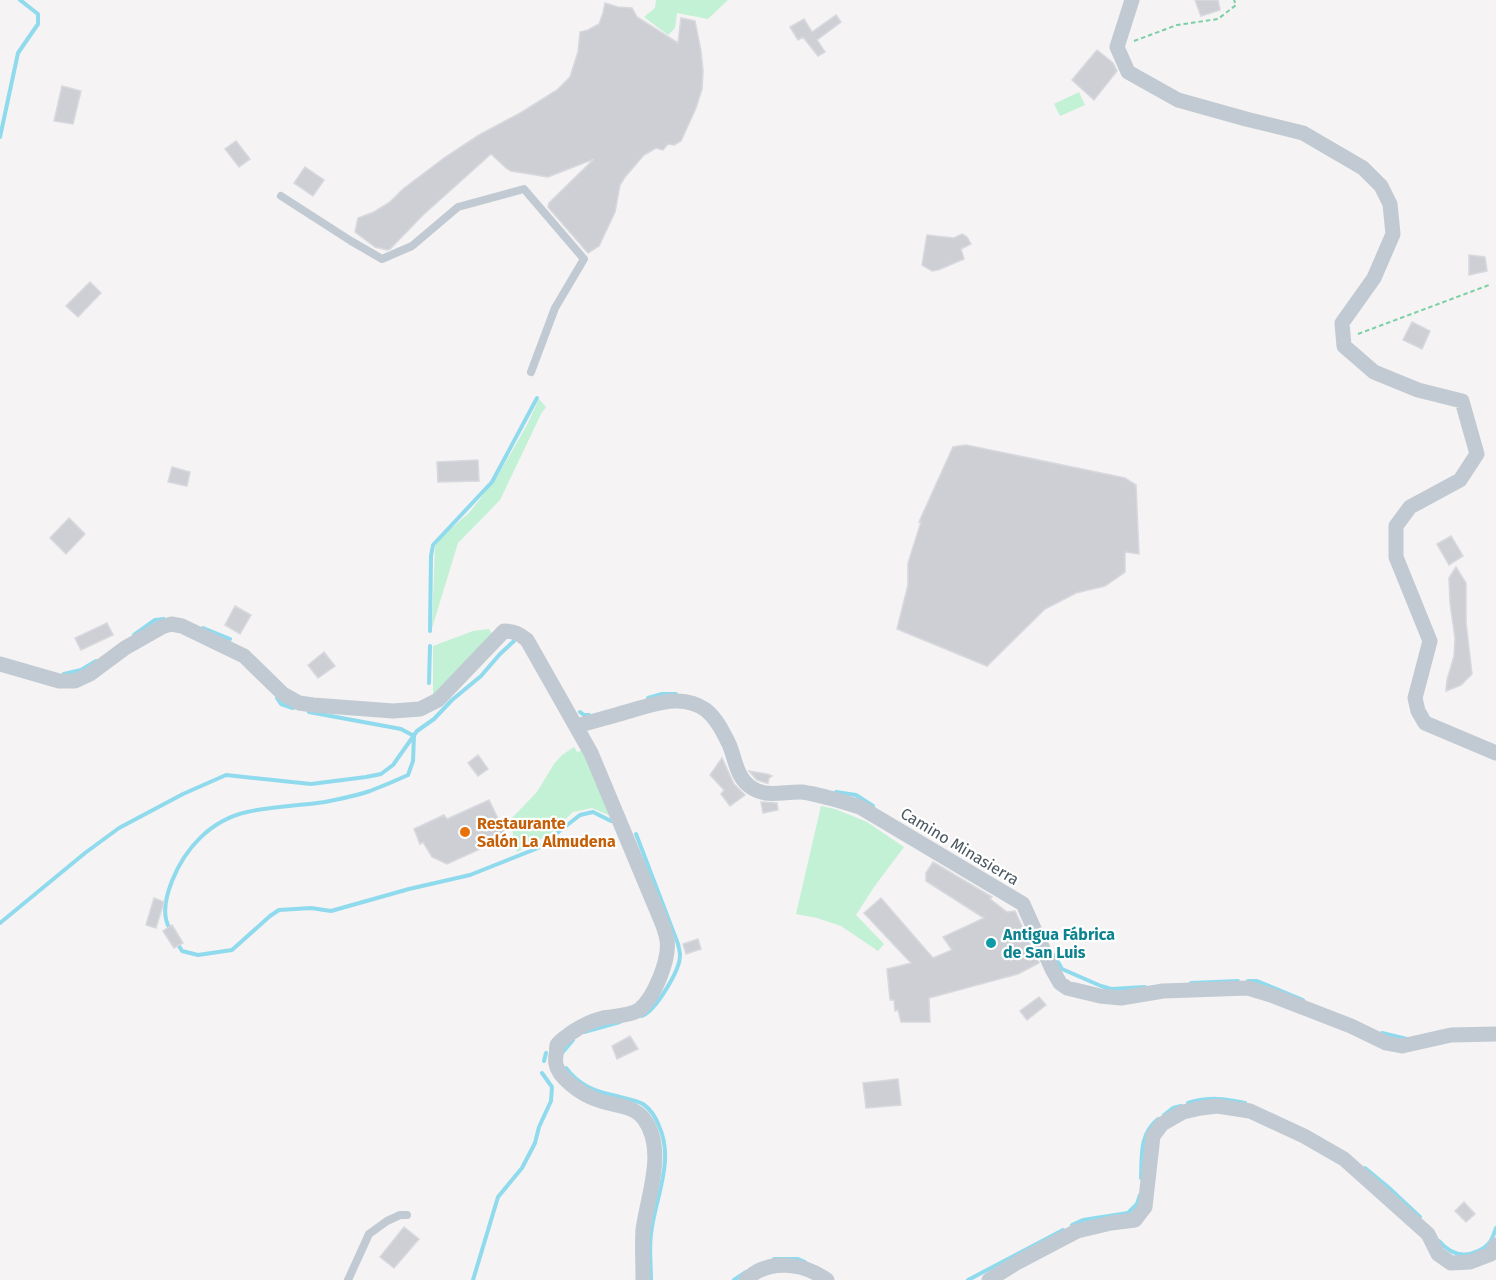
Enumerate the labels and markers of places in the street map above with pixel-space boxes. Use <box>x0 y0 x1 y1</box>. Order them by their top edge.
place label: Restaurante Salón La Almudena <box>477 814 616 851</box>
marker: Restaurante Salón La Almudena <box>458 825 472 839</box>
place label: Antigua Fábrica de San Luis <box>1002 925 1115 962</box>
marker: Antigua Fábrica de San Luis <box>984 936 998 950</box>

